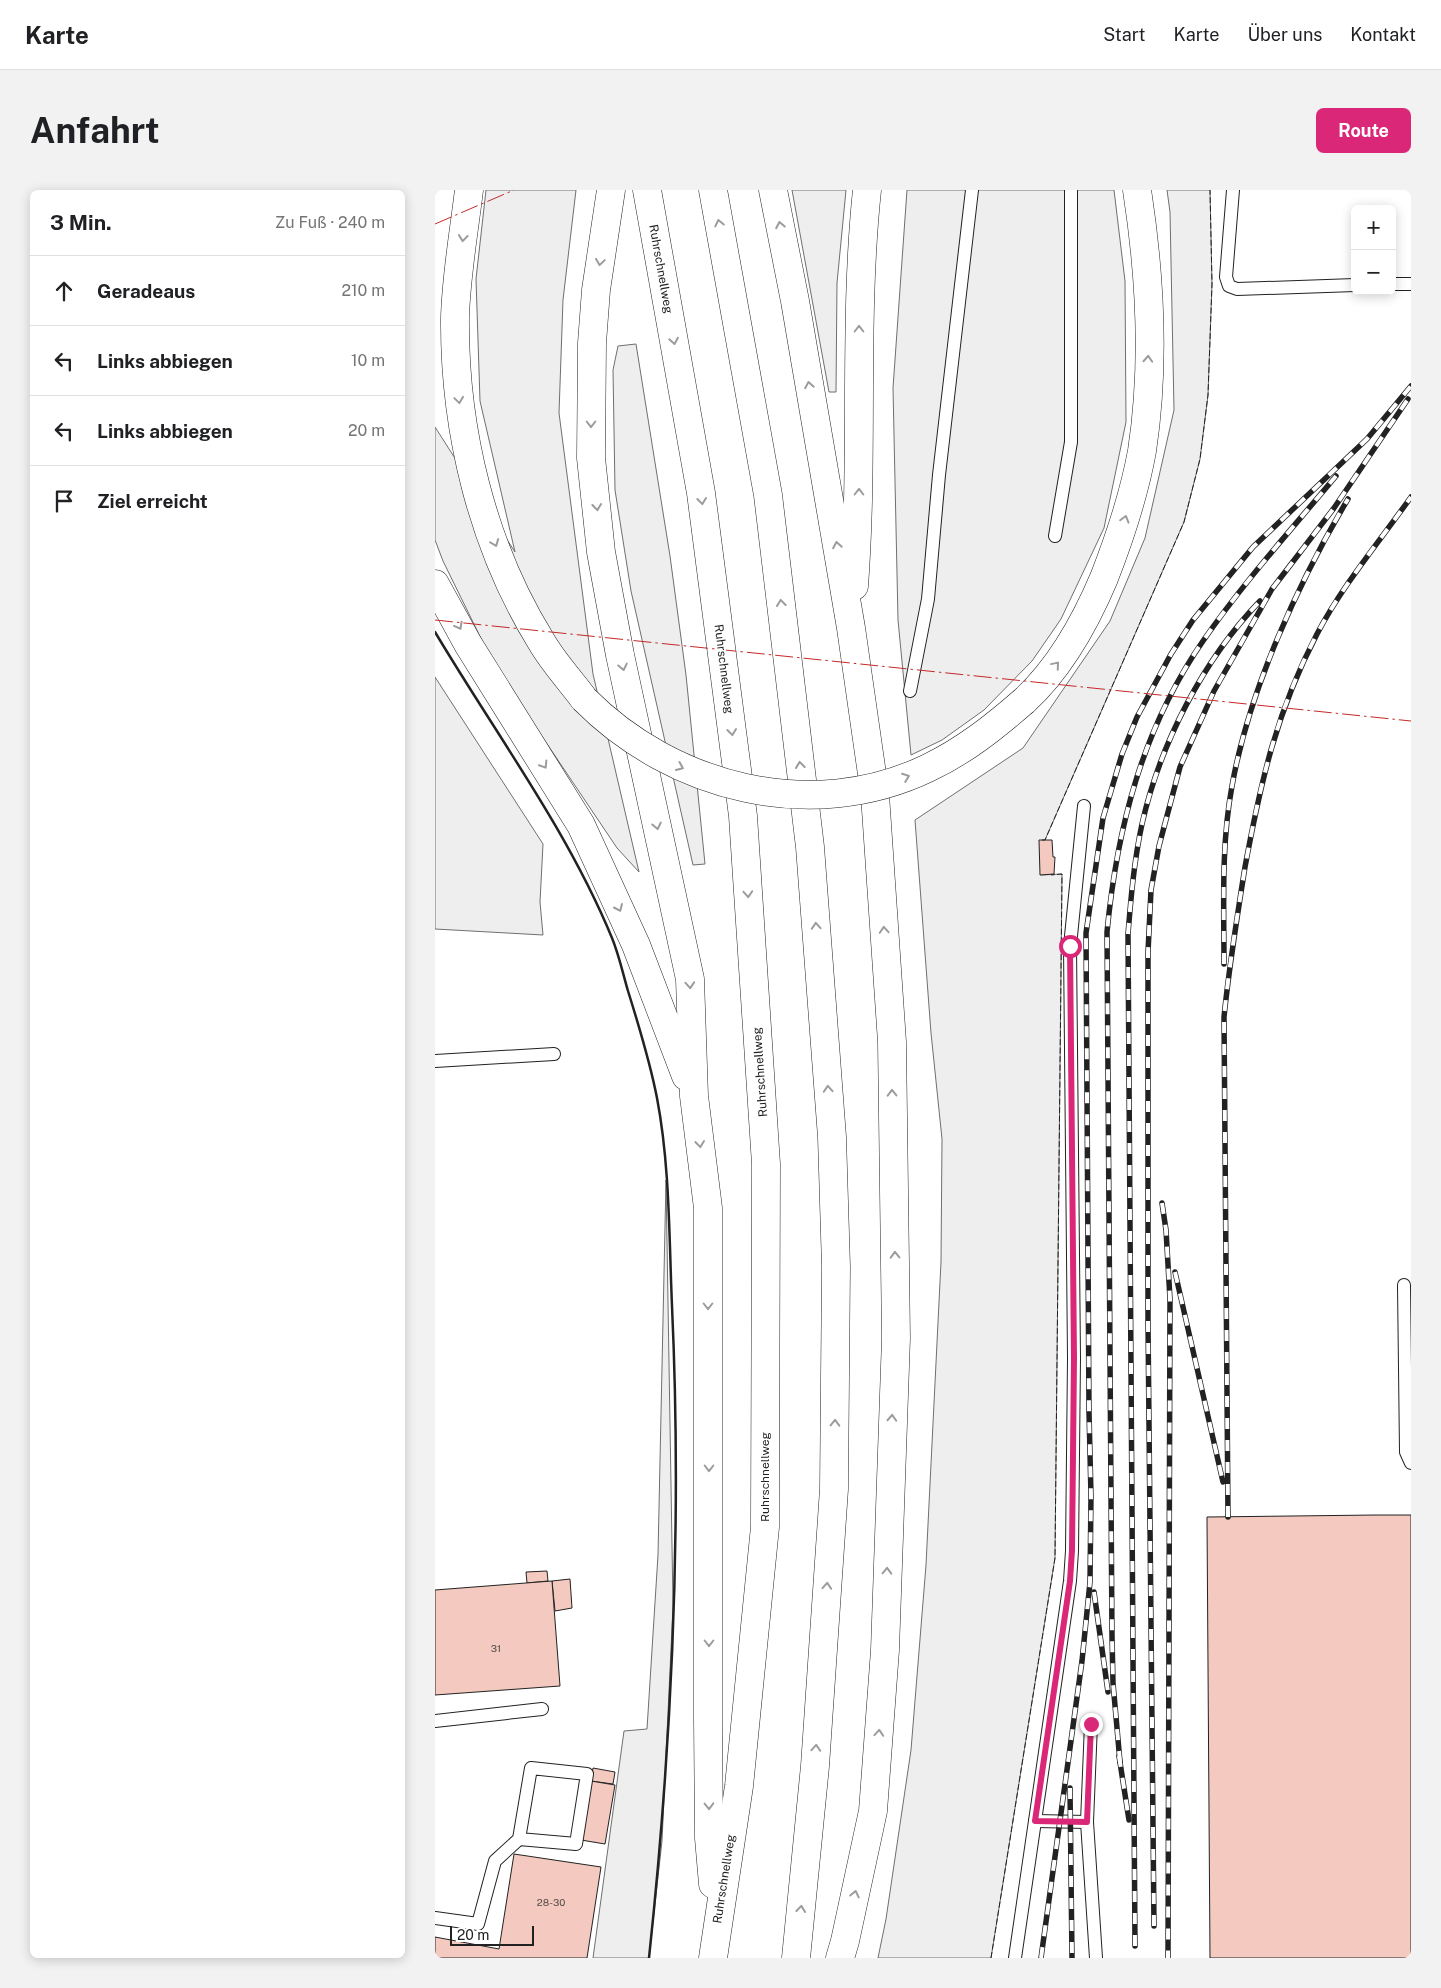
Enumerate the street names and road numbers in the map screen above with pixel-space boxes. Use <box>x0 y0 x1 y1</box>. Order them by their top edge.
street label: Ruhrschnellweg <box>646 223 676 315</box>
street label: Ruhrschnellweg <box>712 623 736 715</box>
street label: Ruhrschnellweg <box>750 1027 770 1117</box>
street label: Ruhrschnellweg <box>758 1432 772 1522</box>
street label: Ruhrschnellweg <box>710 1833 738 1925</box>

